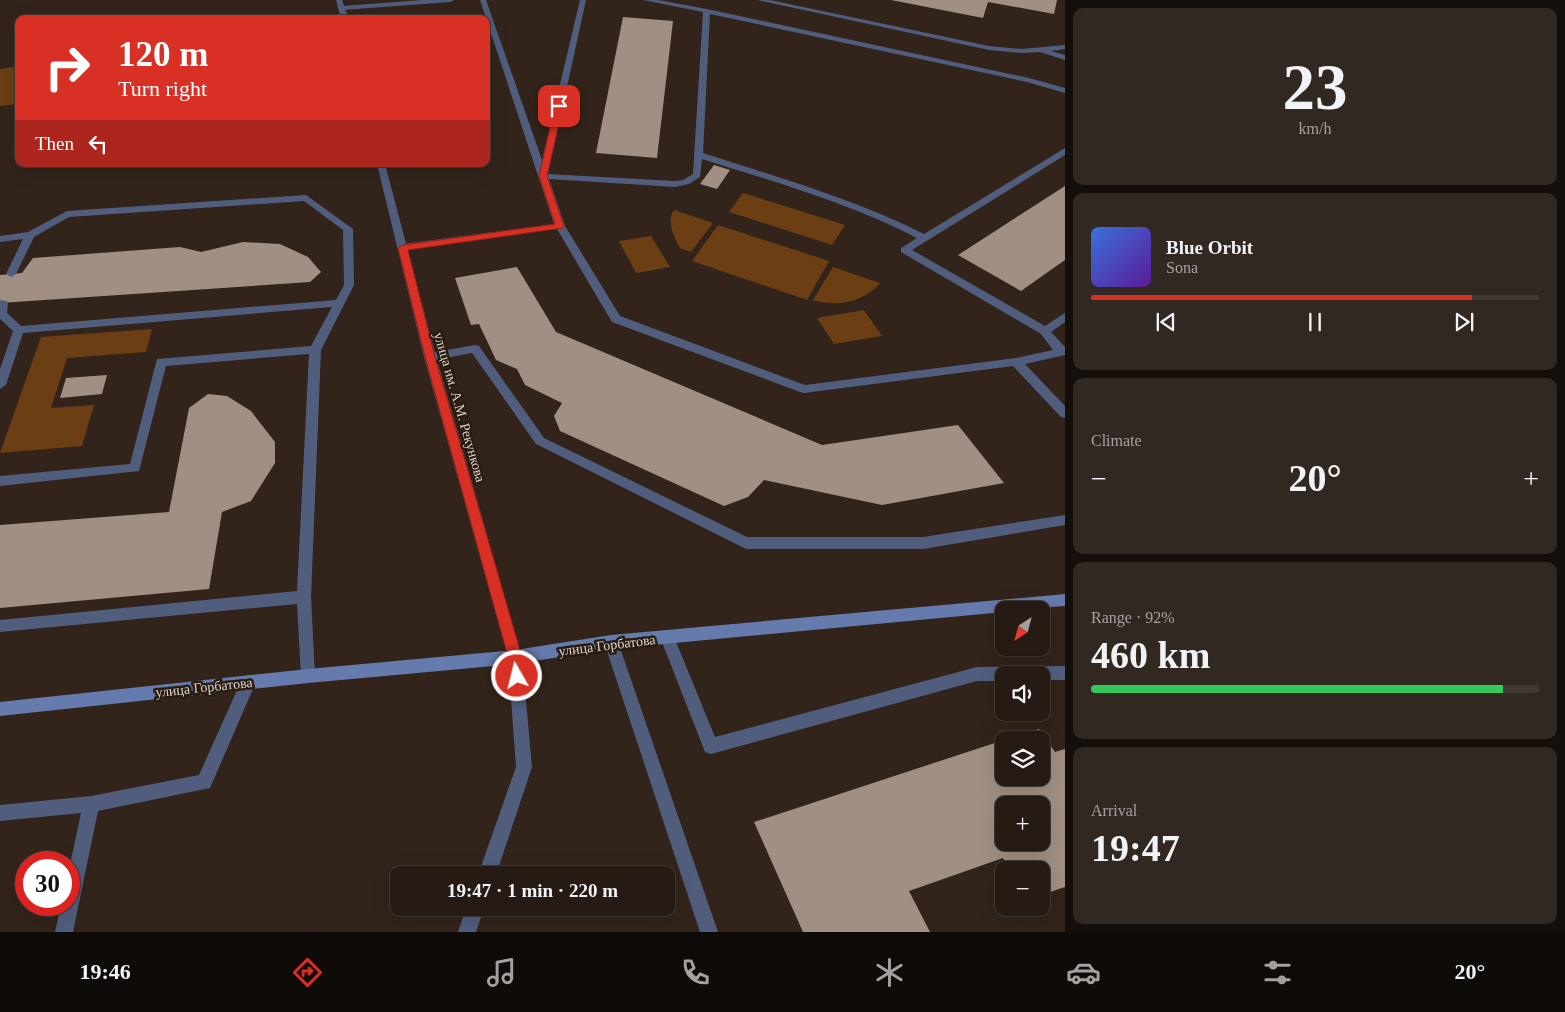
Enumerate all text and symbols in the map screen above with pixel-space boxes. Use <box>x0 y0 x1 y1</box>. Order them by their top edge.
icon: right <box>35 35 100 100</box>
text: 120 m <box>118 35 208 74</box>
text: 23 <box>1283 51 1348 123</box>
text: Turn right <box>118 76 207 101</box>
pin <box>538 85 580 127</box>
icon: arrive <box>545 92 573 120</box>
text: km/h <box>1299 120 1331 137</box>
icon: left <box>84 130 112 158</box>
text: Then <box>35 133 74 154</box>
text: Blue Orbit <box>1166 237 1253 258</box>
text: Sona <box>1166 259 1198 276</box>
icon: previous <box>1152 308 1180 336</box>
icon: pause <box>1301 308 1329 336</box>
icon: next <box>1450 308 1478 336</box>
street label: улица им. А.М. Рекункова <box>431 331 488 485</box>
text: Climate <box>1091 432 1142 449</box>
text: 20° <box>1288 457 1342 499</box>
text: − <box>1091 463 1107 494</box>
text: + <box>1523 463 1539 494</box>
north arrow <box>995 601 1050 656</box>
map controls <box>995 601 1050 916</box>
text: Range · 92% <box>1091 609 1175 626</box>
street label: улица Горбатова <box>558 632 657 659</box>
text: 460 km <box>1091 634 1210 676</box>
position arrow <box>490 649 542 701</box>
button: sound <box>995 666 1050 721</box>
street label: улица Горбатова <box>155 675 254 700</box>
button: layers <box>995 731 1050 786</box>
button: + <box>995 796 1050 851</box>
text: Arrival <box>1091 802 1137 819</box>
text: 19:47 <box>1091 827 1180 869</box>
speed limit sign: 30 <box>15 851 80 916</box>
button: − <box>995 861 1050 916</box>
text: 19:47 · 1 min · 220 m <box>447 880 618 901</box>
icon: directions <box>290 955 325 990</box>
icon: music <box>484 955 519 990</box>
icon: phone <box>678 955 713 990</box>
icon: climate <box>872 955 907 990</box>
icon: car <box>1066 955 1101 990</box>
icon: filters <box>1260 955 1295 990</box>
text: 19:46 <box>80 959 131 984</box>
text: 20° <box>1455 959 1485 984</box>

